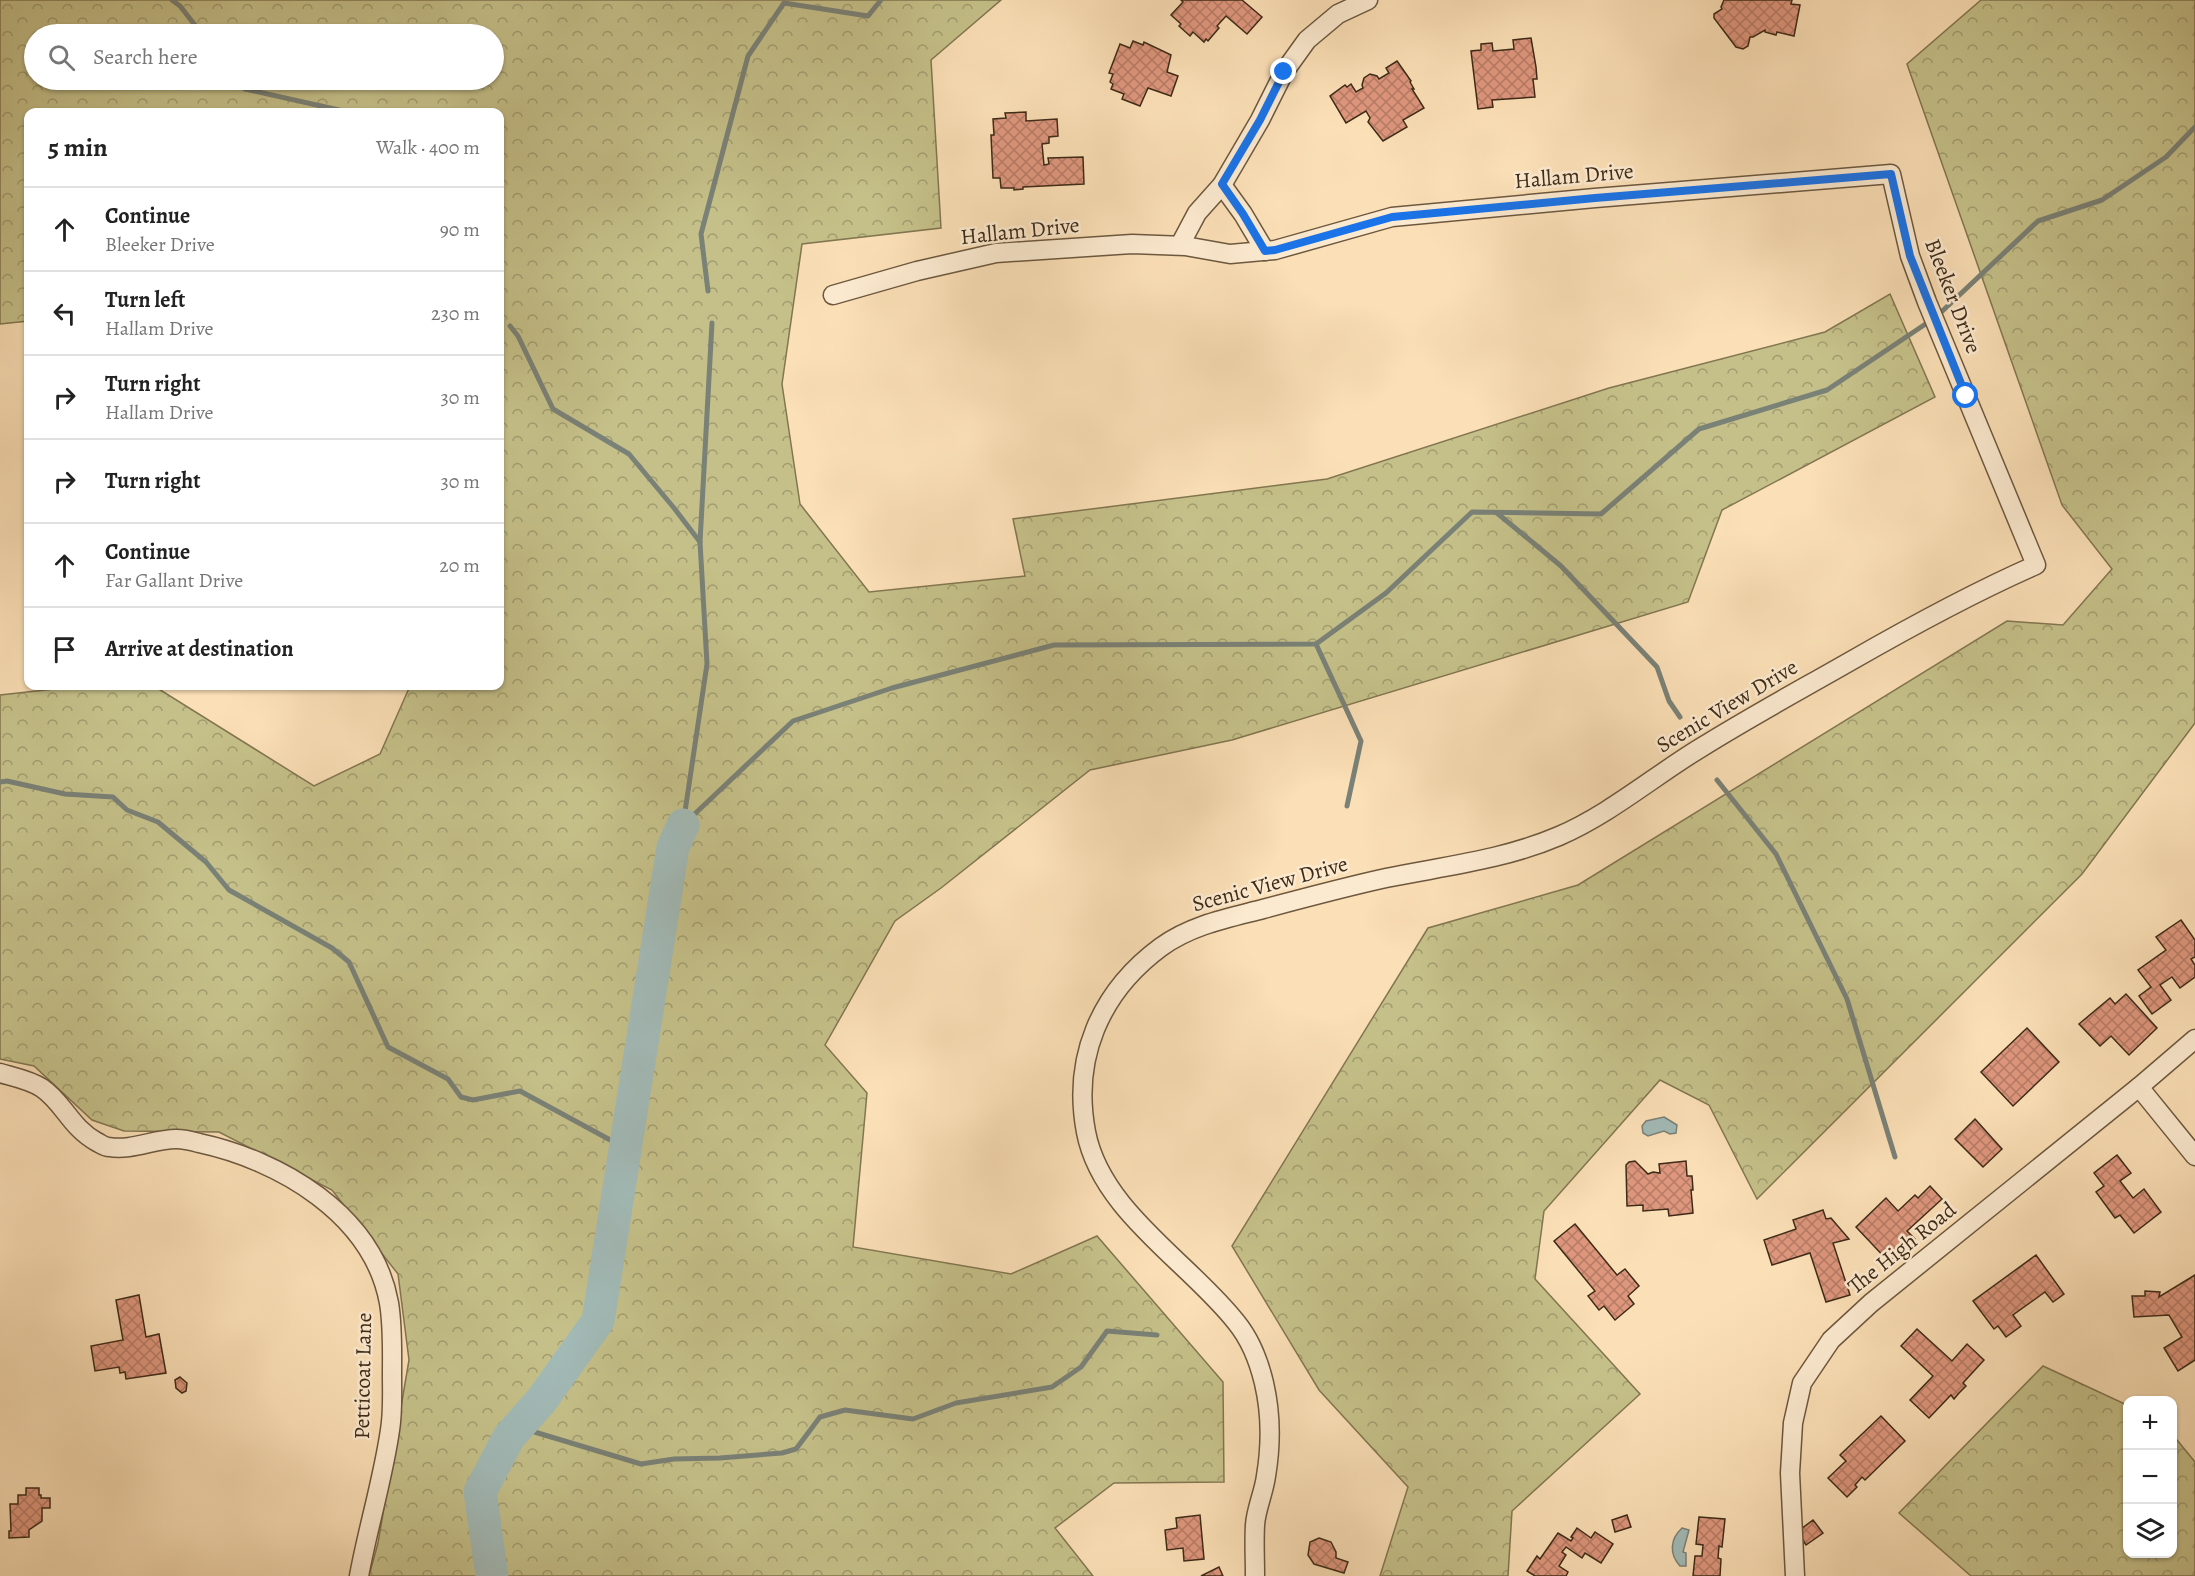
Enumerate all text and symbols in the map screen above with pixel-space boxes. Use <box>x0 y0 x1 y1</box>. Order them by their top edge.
search box <box>24 24 504 90</box>
icon: search <box>45 41 78 74</box>
text: Search here <box>93 42 198 72</box>
route end <box>1270 58 1296 84</box>
text: 5 min <box>48 130 108 165</box>
text: Walk · 400 m <box>376 134 480 161</box>
street label: Hallam Drive <box>1513 156 1635 196</box>
text: Continue <box>105 201 190 231</box>
street label: Hallam Drive <box>959 210 1081 252</box>
icon: ahead <box>48 213 81 246</box>
text: 90 m <box>440 216 480 243</box>
text: Bleeker Drive <box>105 231 215 258</box>
street label: Bleeker Drive <box>1917 234 1989 358</box>
text: Turn left <box>105 285 185 315</box>
icon: left <box>48 297 81 330</box>
text: 230 m <box>431 300 480 327</box>
text: Hallam Drive <box>105 315 214 342</box>
text: Turn right <box>105 369 201 399</box>
icon: right <box>48 381 81 414</box>
route start <box>1952 382 1978 408</box>
text: 30 m <box>440 384 480 411</box>
text: Hallam Drive <box>105 399 214 426</box>
icon: right <box>48 465 81 498</box>
text: Turn right <box>105 466 201 496</box>
text: 30 m <box>440 468 480 495</box>
text: Continue <box>105 537 190 567</box>
icon: ahead <box>48 549 81 582</box>
text: 20 m <box>439 552 480 579</box>
text: Far Gallant Drive <box>105 567 243 594</box>
icon: arrive <box>48 633 81 666</box>
text: Arrive at destination <box>105 634 294 664</box>
street label: Scenic View Drive <box>1651 652 1803 760</box>
street label: Scenic View Drive <box>1189 849 1351 919</box>
street label: The High Road <box>1841 1195 1963 1301</box>
street label: Petticoat Lane <box>347 1312 379 1440</box>
map controls <box>2123 1396 2177 1558</box>
button: + <box>2123 1396 2177 1450</box>
button: − <box>2123 1450 2177 1504</box>
button: layers <box>2123 1504 2177 1558</box>

